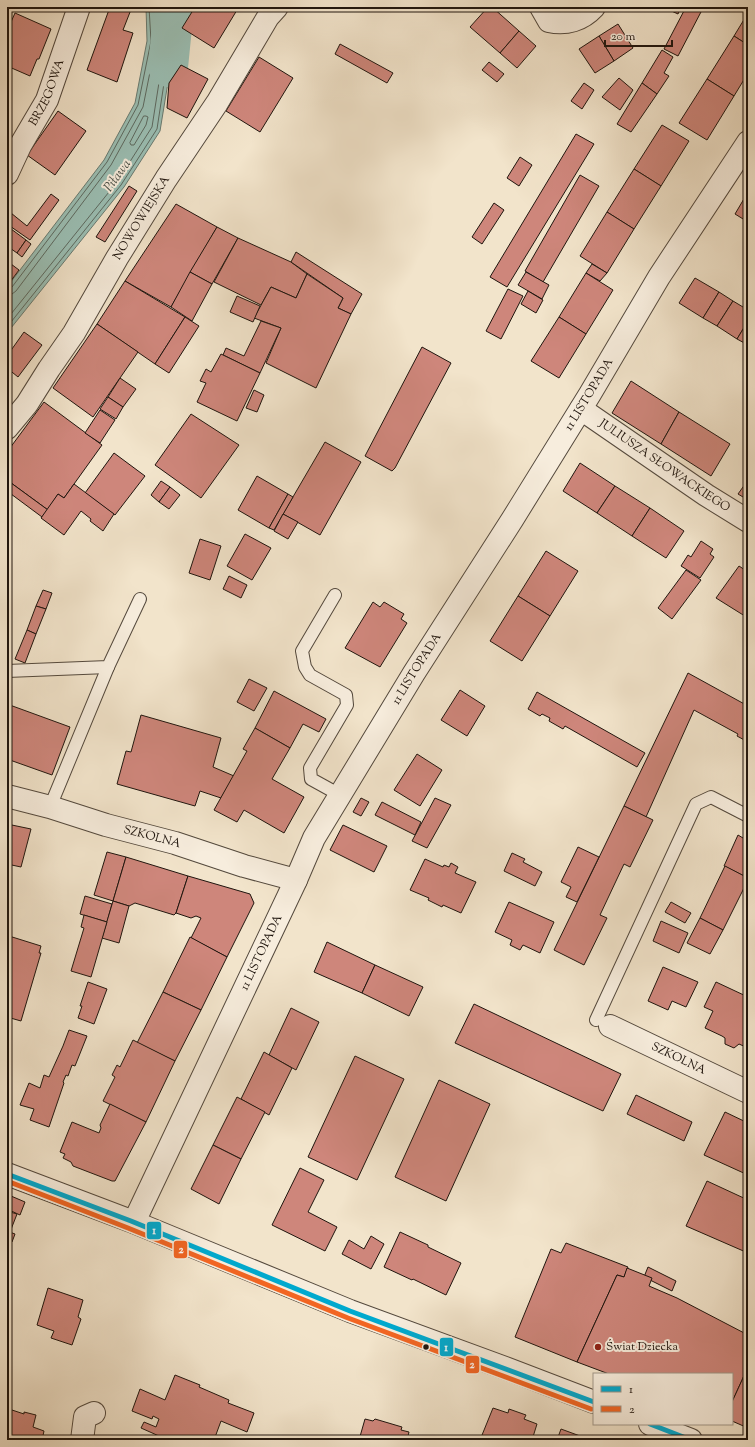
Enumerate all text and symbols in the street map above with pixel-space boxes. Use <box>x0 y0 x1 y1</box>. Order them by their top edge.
scale bar <box>605 22 672 48</box>
text: 20 m <box>611 28 636 46</box>
street label: BRZEGOWA <box>25 57 69 129</box>
water label: Piława <box>100 156 136 196</box>
street label: NOWOWIEJSKA <box>109 172 175 264</box>
street label: 11 LISTOPADA <box>560 355 618 434</box>
street label: JULIUSZA SŁOWACKIEGO <box>594 414 734 517</box>
street label: 11 LISTOPADA <box>388 629 446 708</box>
street label: SZKOLNA <box>122 821 184 853</box>
street label: 11 LISTOPADA <box>236 912 287 994</box>
street label: SZKOLNA <box>648 1038 709 1080</box>
line badge: 1 <box>146 1221 162 1240</box>
text: 1 <box>151 1223 156 1239</box>
line badge: 2 <box>173 1240 188 1259</box>
text: 2 <box>178 1242 184 1258</box>
line badge: 1 <box>439 1337 454 1357</box>
place label: Świat Dziecka <box>606 1338 678 1356</box>
text: 1 <box>443 1340 448 1356</box>
unlabelled marker <box>421 1342 431 1352</box>
marker: Świat Dziecka <box>593 1342 603 1352</box>
line badge: 2 <box>465 1355 480 1374</box>
text: 2 <box>469 1357 475 1373</box>
legend <box>593 1373 733 1425</box>
text: 1 <box>629 1381 633 1399</box>
text: 2 <box>629 1401 635 1419</box>

